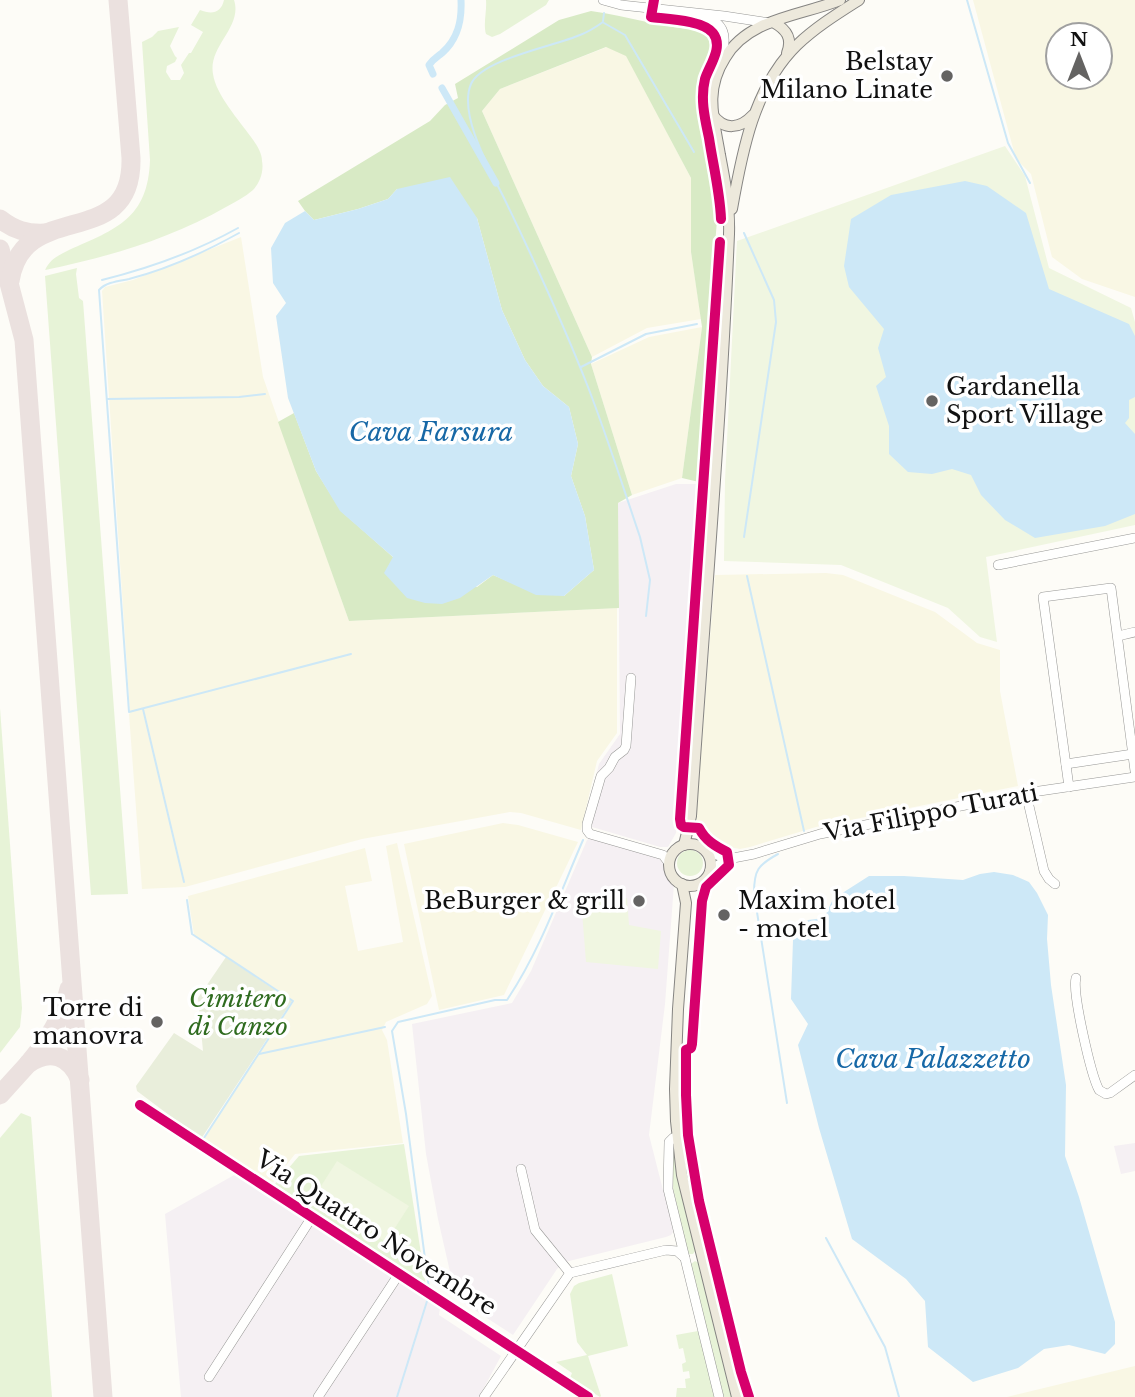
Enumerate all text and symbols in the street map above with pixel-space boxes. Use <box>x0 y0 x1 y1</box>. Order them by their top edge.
north arrow <box>1044 21 1114 91</box>
text: N <box>1070 28 1088 51</box>
place label: Belstay Milano Linate <box>760 47 934 104</box>
marker: Belstay Milano Linate <box>939 68 955 84</box>
place label: Gardanella Sport Village <box>946 372 1103 429</box>
marker: Gardanella Sport Village <box>924 393 940 409</box>
water label: Cava Farsura <box>349 416 513 448</box>
street label: Via Filippo Turati <box>820 778 1040 848</box>
place label: BeBurger & grill <box>424 886 625 915</box>
place label: Maxim hotel - motel <box>738 886 896 943</box>
marker: BeBurger & grill <box>631 893 647 909</box>
marker: Maxim hotel - motel <box>716 907 732 923</box>
park label: Cimitero di Canzo <box>188 984 288 1041</box>
place label: Torre di manovra <box>33 993 144 1050</box>
marker: Torre di manovra <box>149 1014 165 1030</box>
water label: Cava Palazzetto <box>835 1043 1031 1075</box>
street label: Via Quattro Novembre <box>250 1143 502 1321</box>

